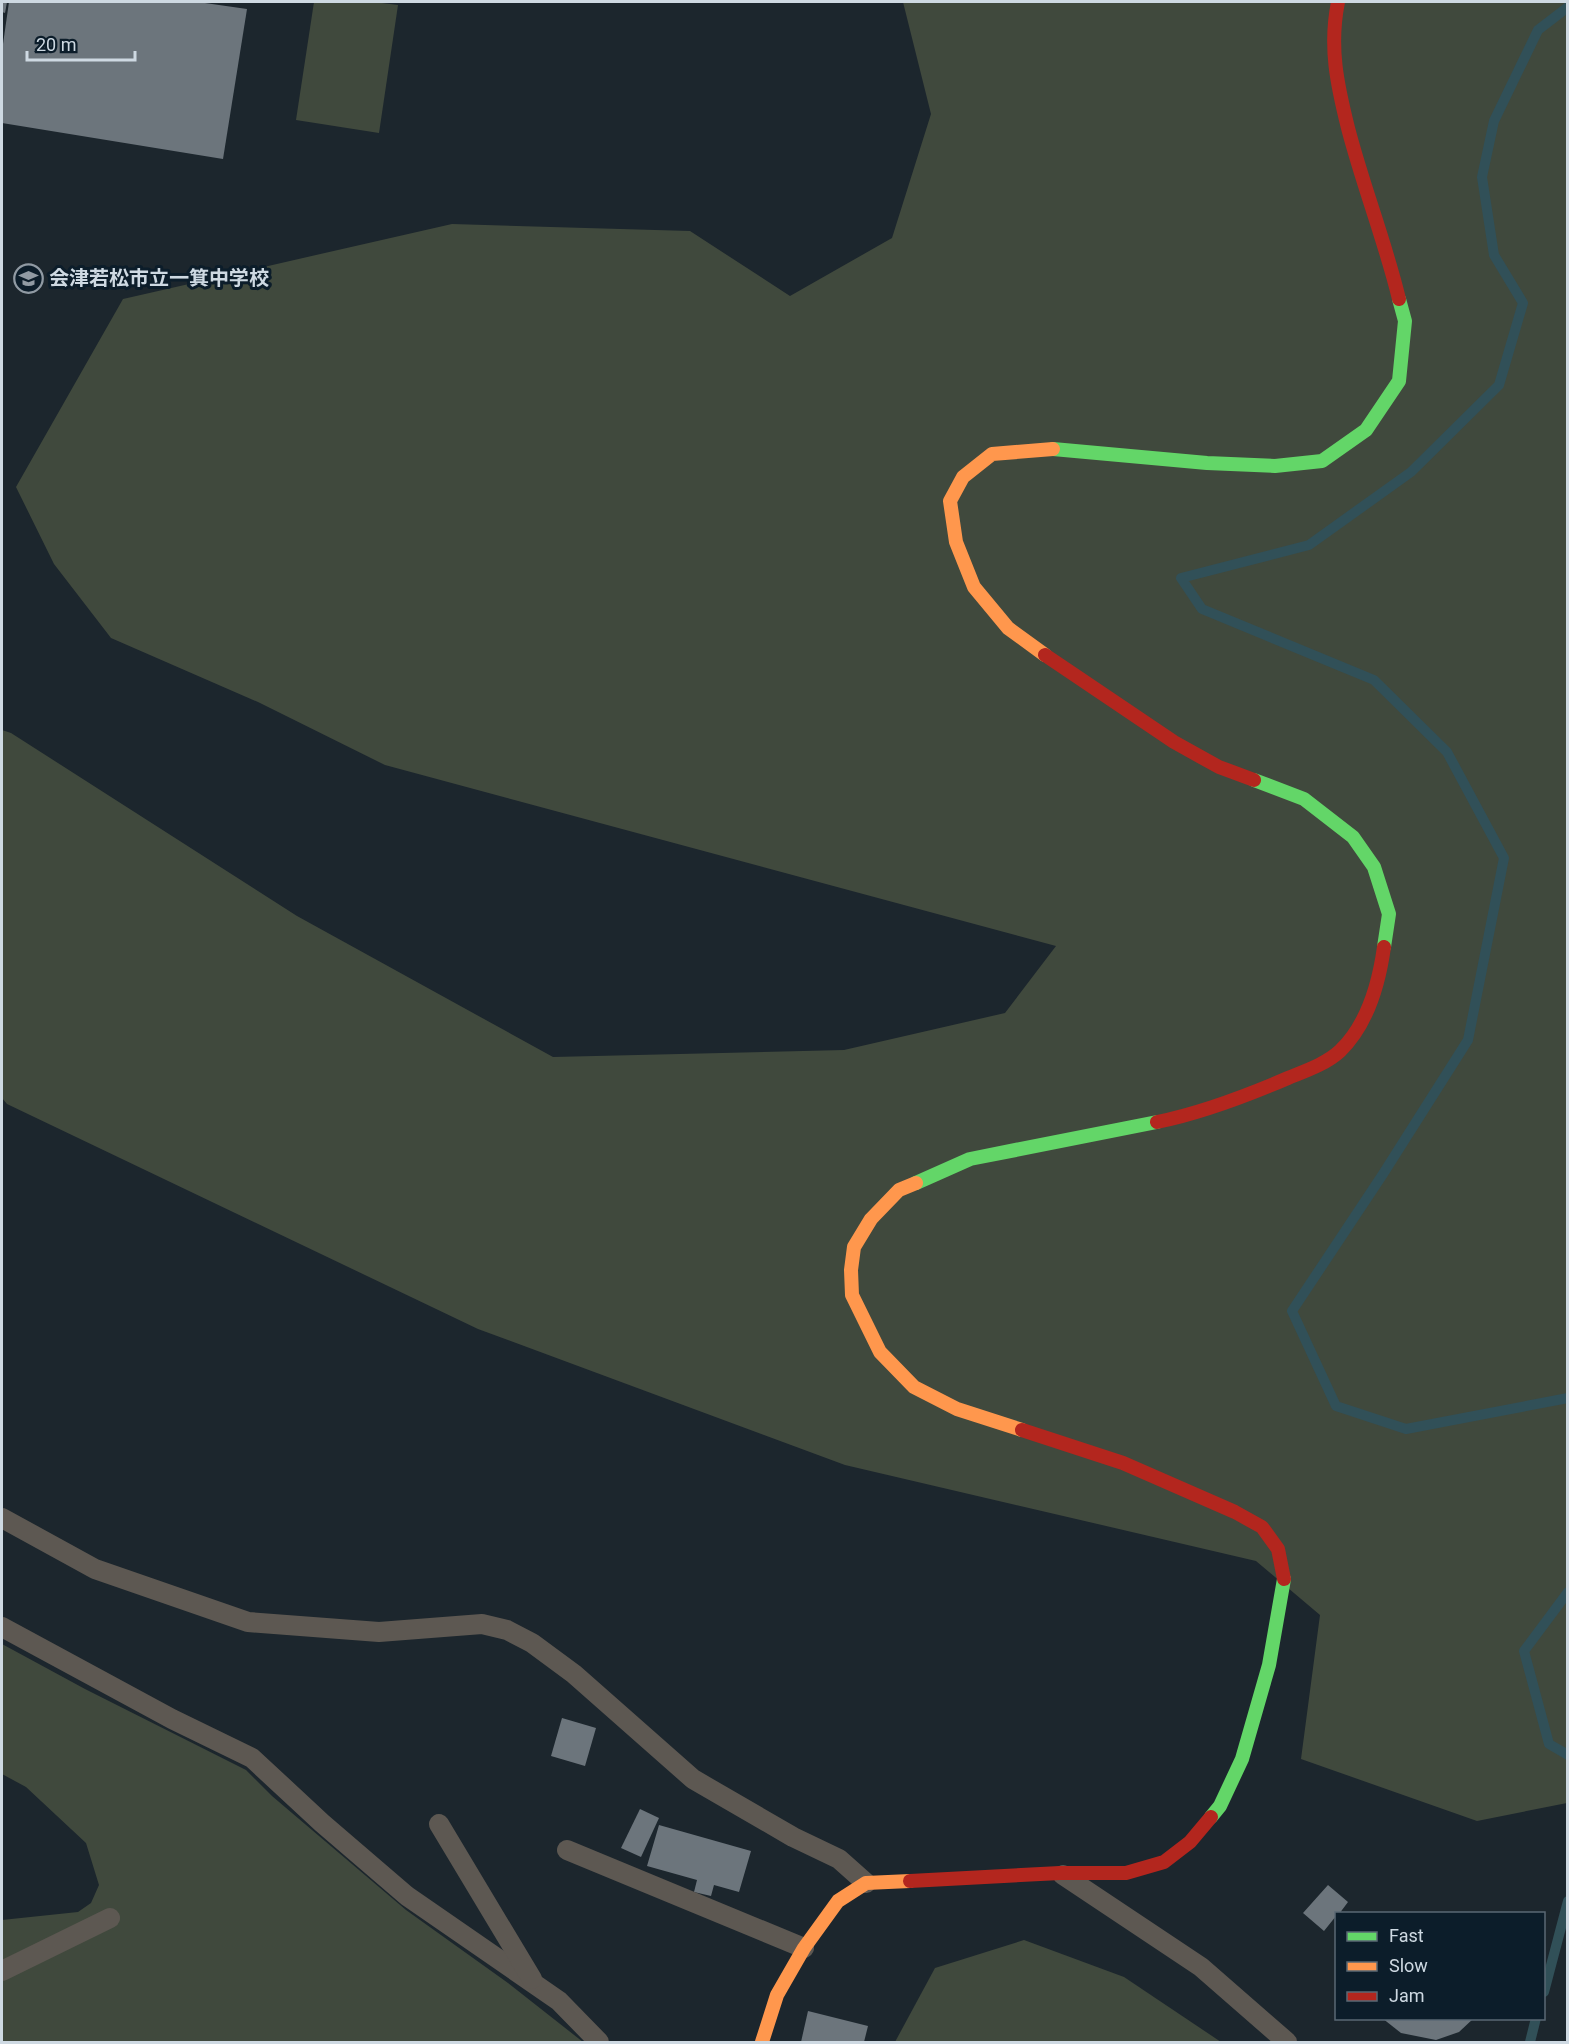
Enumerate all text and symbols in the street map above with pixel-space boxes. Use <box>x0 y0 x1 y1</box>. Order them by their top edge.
scale bar <box>27 24 135 62</box>
text: 20 m <box>36 34 76 55</box>
school or university icon: 会津若松市立一箕中学校 <box>12 262 44 294</box>
place label: 会津若松市立一箕中学校 <box>49 266 269 290</box>
legend <box>1335 1912 1545 2020</box>
text: Fast <box>1389 1925 1424 1946</box>
text: Slow <box>1389 1955 1428 1976</box>
text: Jam <box>1389 1985 1425 2006</box>

